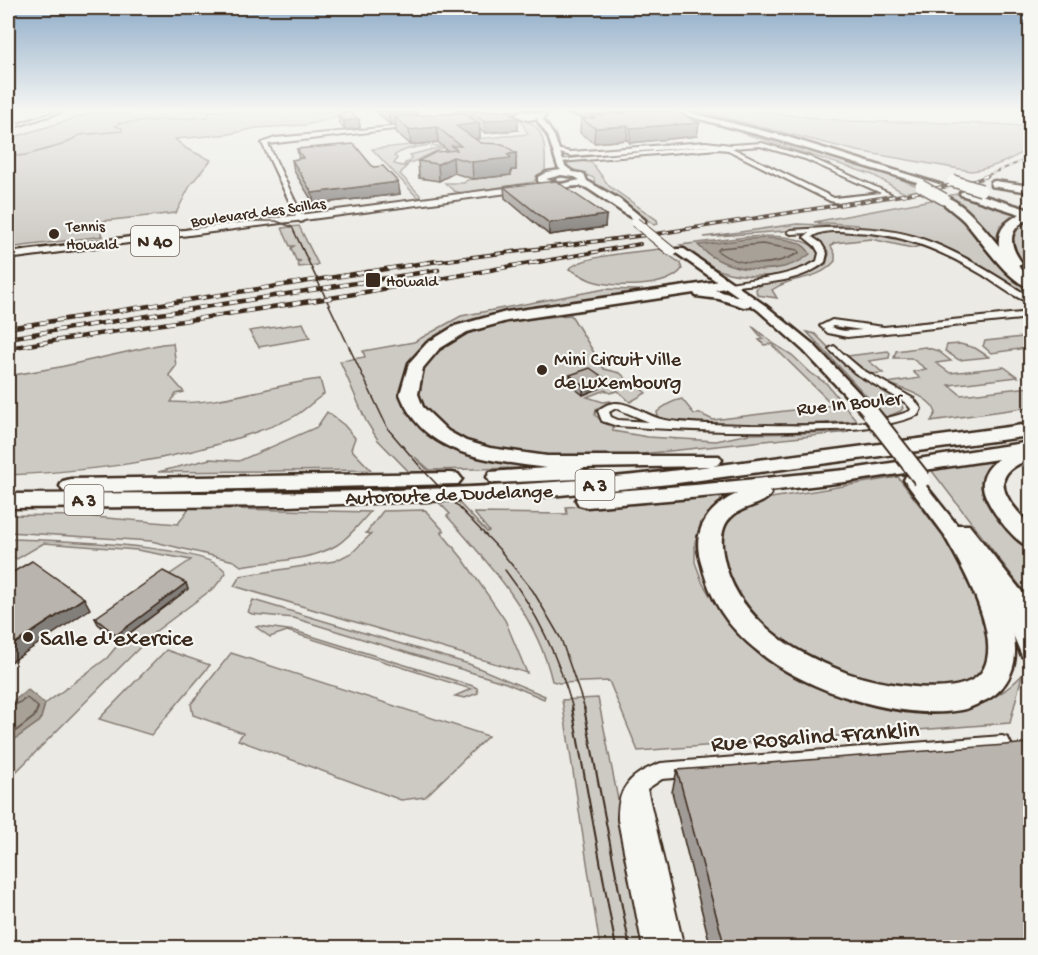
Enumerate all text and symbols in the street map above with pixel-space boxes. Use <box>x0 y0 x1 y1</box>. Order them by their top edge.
street label: Boulevard des Scillas <box>189 195 328 233</box>
place label: Tennis Howald <box>65 219 119 256</box>
road number: N 40 <box>131 226 179 256</box>
marker: Tennis Howald <box>47 227 61 241</box>
marker: Howald <box>364 271 382 289</box>
place label: Howald <box>386 274 439 293</box>
place label: Mini Circuit Ville de Luxembourg <box>554 350 682 396</box>
marker: Mini Circuit Ville de Luxembourg <box>535 363 549 377</box>
street label: Rue In Bouler <box>796 388 905 422</box>
road number: A 3 <box>576 470 614 500</box>
street label: Autoroute de Dudelange <box>345 481 554 512</box>
road number: A 3 <box>64 485 104 515</box>
place label: Salle d'exercice <box>40 626 194 655</box>
marker: Salle d'exercice <box>21 630 35 644</box>
street label: Rue Rosalind Franklin <box>710 717 921 760</box>

